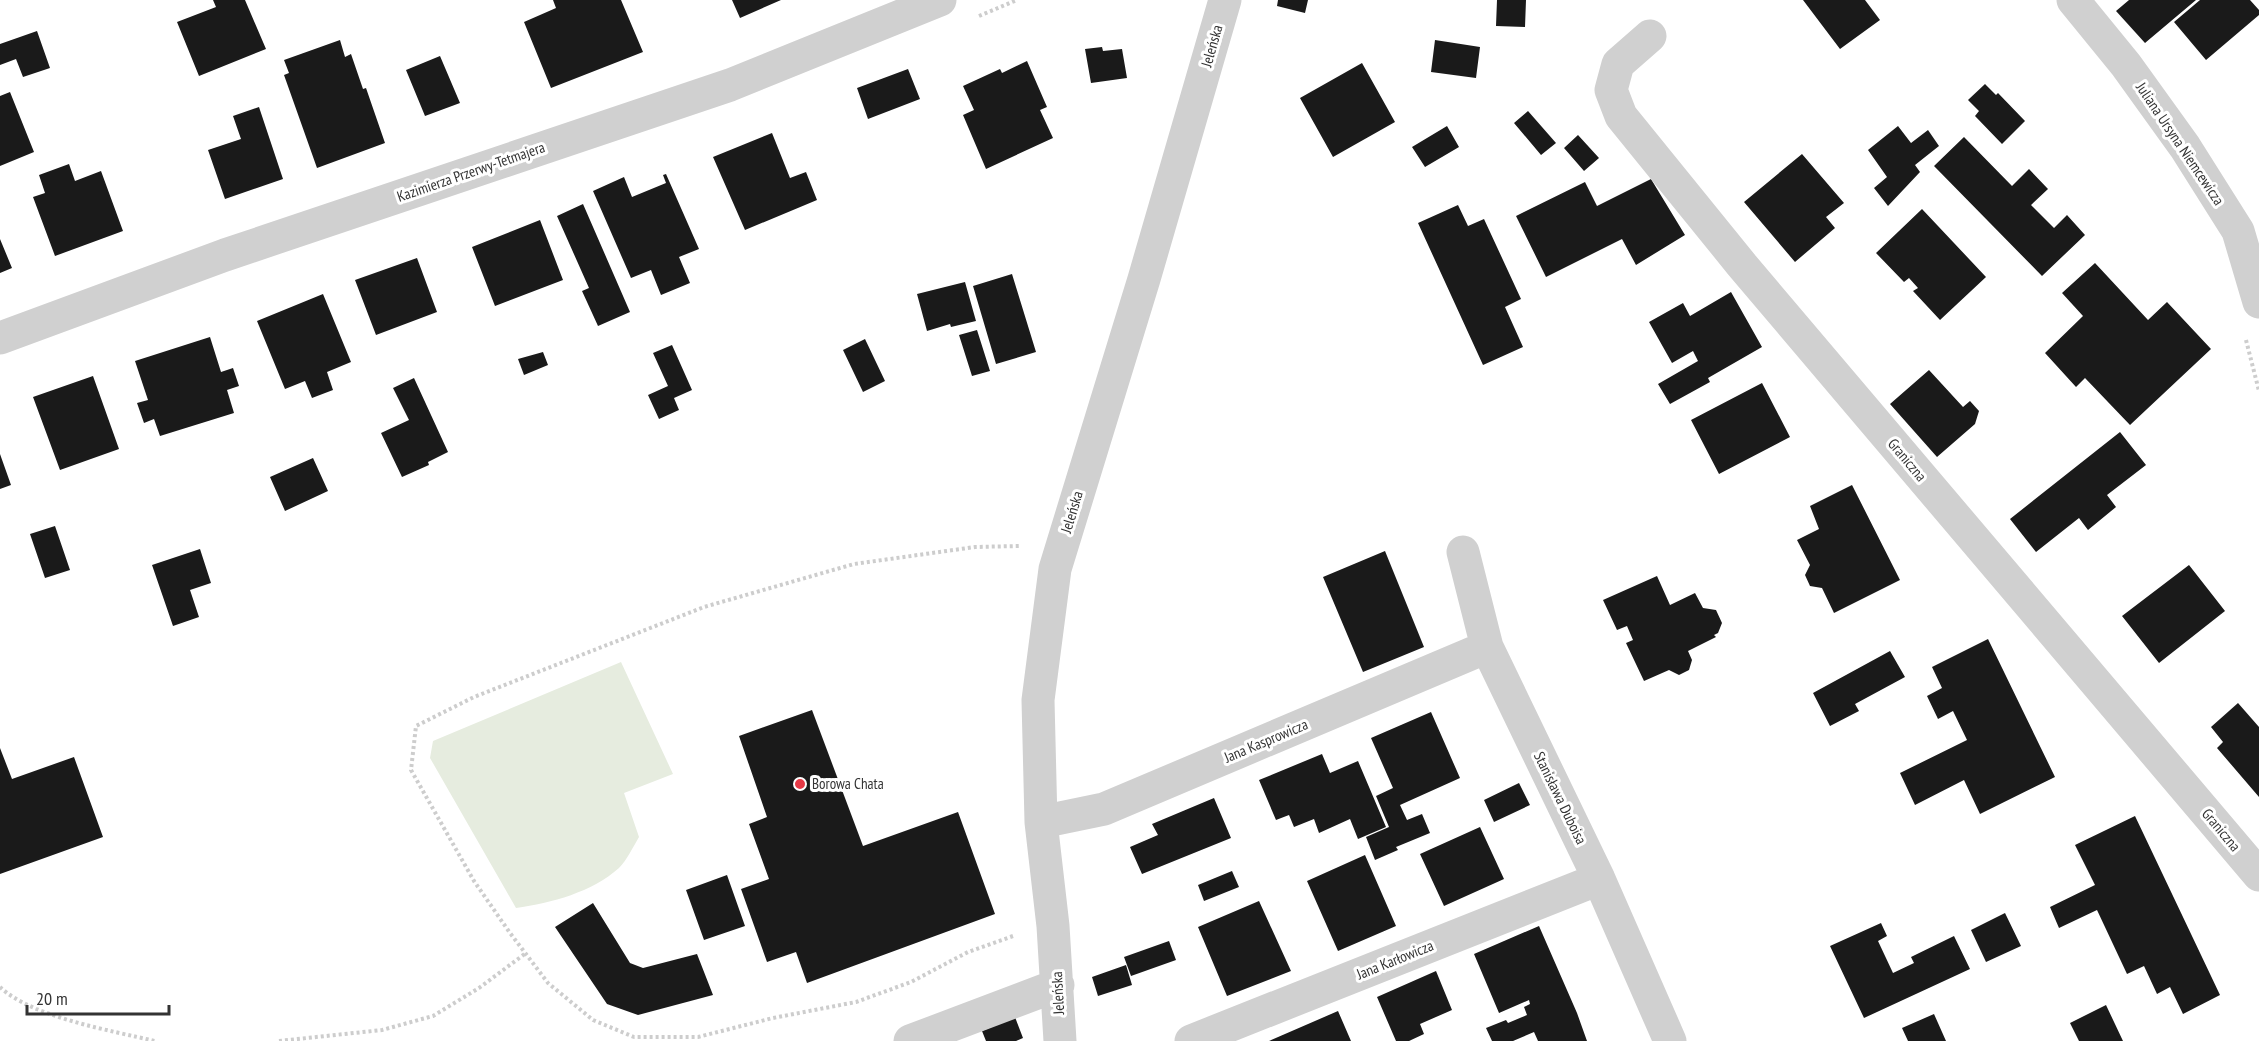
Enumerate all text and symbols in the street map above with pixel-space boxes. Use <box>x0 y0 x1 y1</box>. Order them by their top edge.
street label: Jeleńska <box>1196 23 1227 70</box>
street label: Juliana Ursyna Niemcewicza <box>2132 78 2229 209</box>
street label: Kazimierza Przerwy-Tetmajera <box>394 137 547 206</box>
street label: Graniczna <box>1884 434 1931 485</box>
street label: Jeleńska <box>1056 489 1087 536</box>
street label: Jana Kasprowicza <box>1220 714 1311 767</box>
street label: Stanisława Duboisa <box>1530 748 1591 847</box>
place label: Borowa Chata <box>812 774 884 793</box>
marker: Borowa Chata <box>793 777 807 791</box>
street label: Graniczna <box>2198 804 2245 855</box>
street label: Jana Karłowicza <box>1353 936 1436 984</box>
street label: Jeleńska <box>1047 971 1068 1016</box>
scale bar <box>27 978 170 1016</box>
text: 20 m <box>36 987 68 1010</box>

